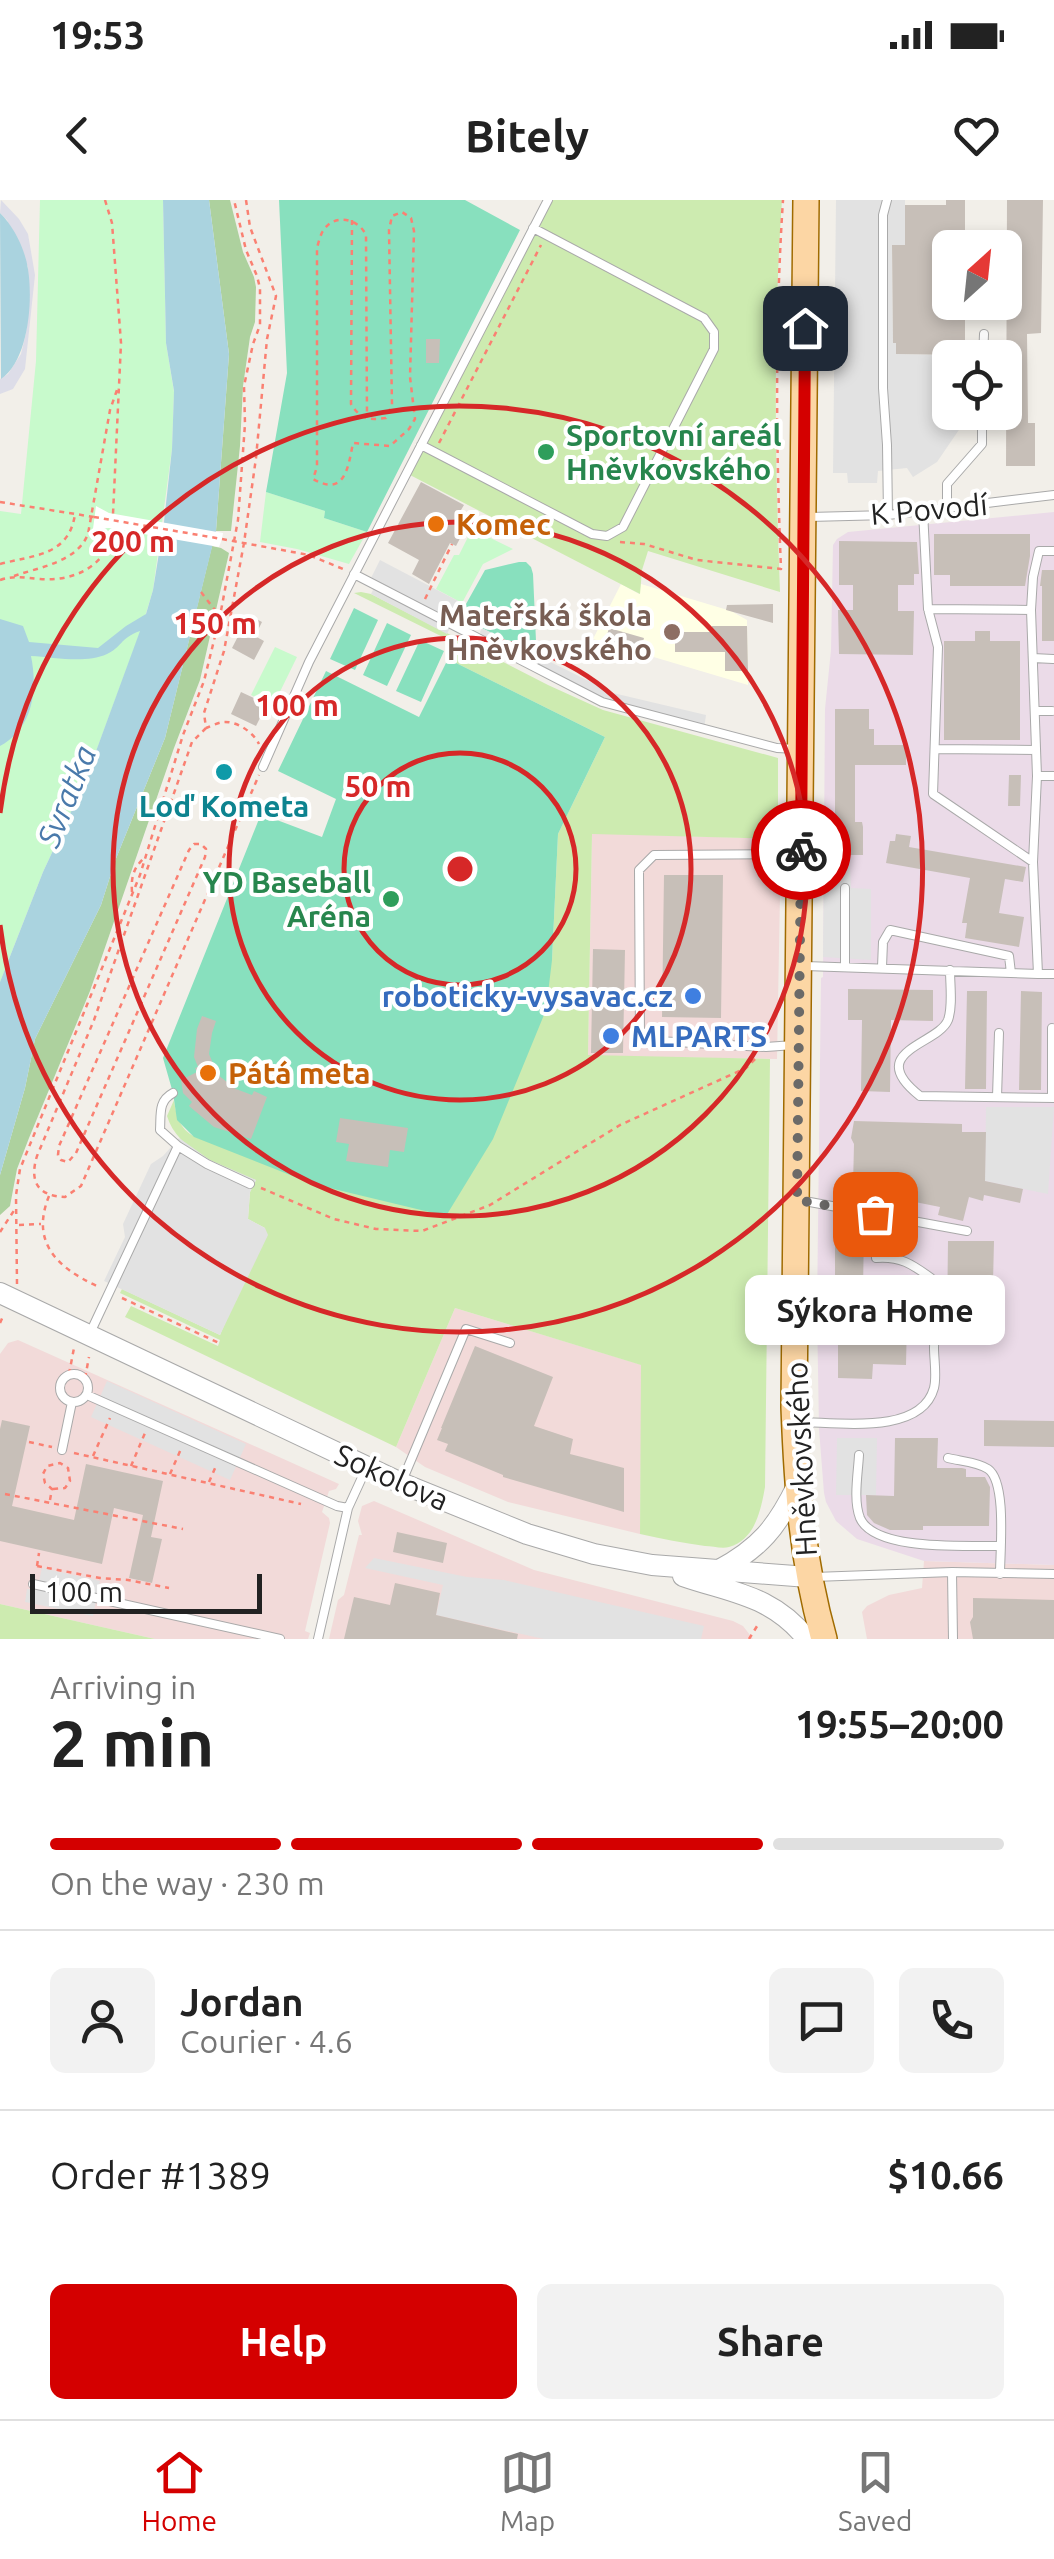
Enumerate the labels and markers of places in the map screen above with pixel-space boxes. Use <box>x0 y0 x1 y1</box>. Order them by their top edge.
pin <box>763 286 848 371</box>
place label: Sportovní areál Hněvkovského <box>566 418 782 486</box>
marker: Sportovní areál Hněvkovského <box>535 441 557 463</box>
place label: Komec <box>456 507 551 541</box>
marker: Komec <box>425 513 447 535</box>
place label: Mateřská škola Hněvkovského <box>439 598 652 666</box>
marker: Mateřská škola Hněvkovského <box>661 621 683 643</box>
marker: Loď Kometa <box>213 761 235 783</box>
place label: Loď Kometa <box>139 789 309 823</box>
centre of rings <box>442 851 478 887</box>
place label: YD Baseball Aréna <box>203 865 371 933</box>
marker: YD Baseball Aréna <box>380 888 402 910</box>
place label: roboticky-vysavac.cz <box>382 979 673 1013</box>
marker: roboticky-vysavac.cz <box>682 985 704 1007</box>
place label: MLPARTS <box>631 1019 767 1053</box>
marker: MLPARTS <box>600 1025 622 1047</box>
place label: Pátá meta <box>228 1056 371 1090</box>
marker: Pátá meta <box>197 1062 219 1084</box>
pin <box>833 1172 918 1257</box>
callout: Sýkora Home <box>745 1274 1005 1344</box>

